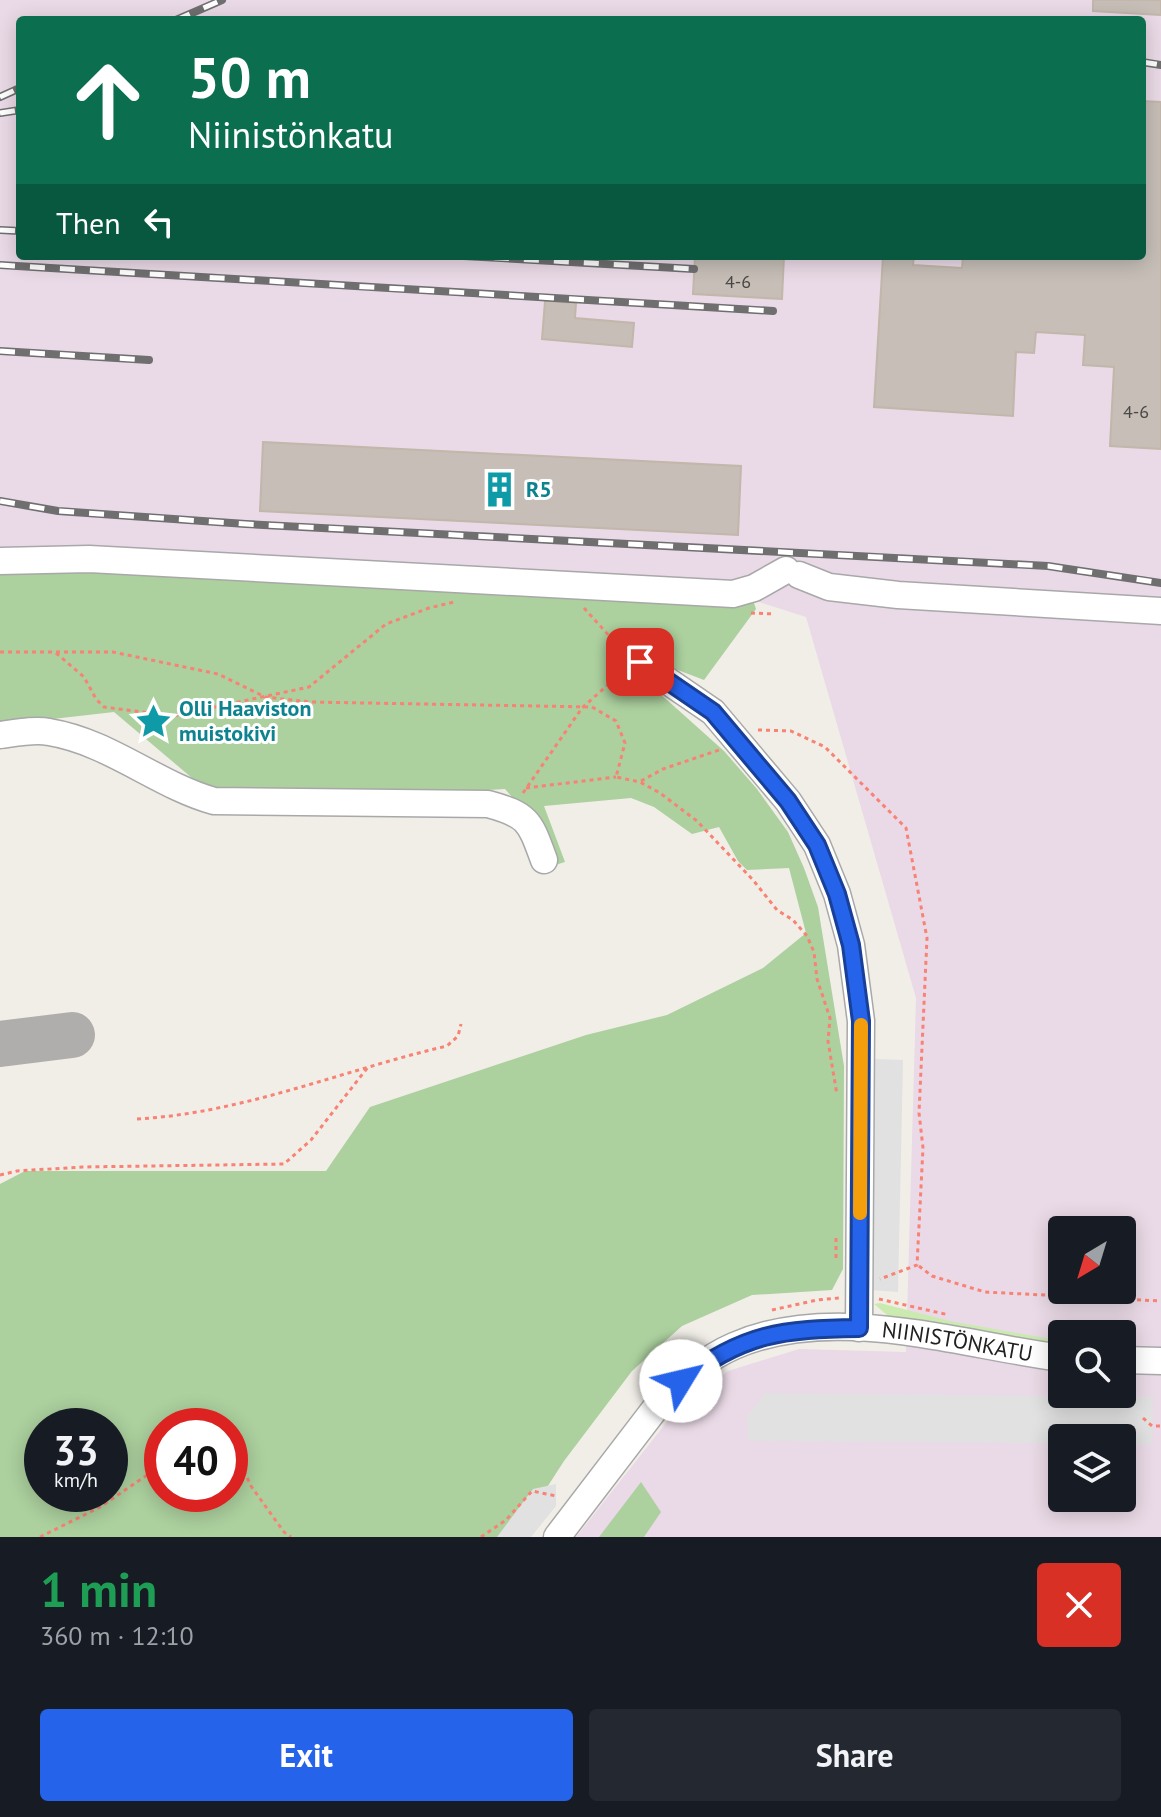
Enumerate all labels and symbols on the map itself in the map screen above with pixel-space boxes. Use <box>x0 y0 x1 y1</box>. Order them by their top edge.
house number: 4-6 <box>725 270 751 293</box>
house number: 4-6 <box>1123 400 1149 423</box>
building icon: R5 <box>481 470 519 508</box>
place label: R5 <box>526 475 552 503</box>
pin <box>606 628 674 696</box>
place label: Olli Haaviston muistokivi <box>179 694 311 747</box>
place icon: Olli Haaviston muistokivi <box>134 702 172 740</box>
north arrow <box>1048 1216 1136 1304</box>
street label: NIINISTÖNKATU <box>881 1315 1035 1367</box>
position arrow <box>639 1339 723 1423</box>
speed limit sign: 40 <box>144 1408 248 1512</box>

